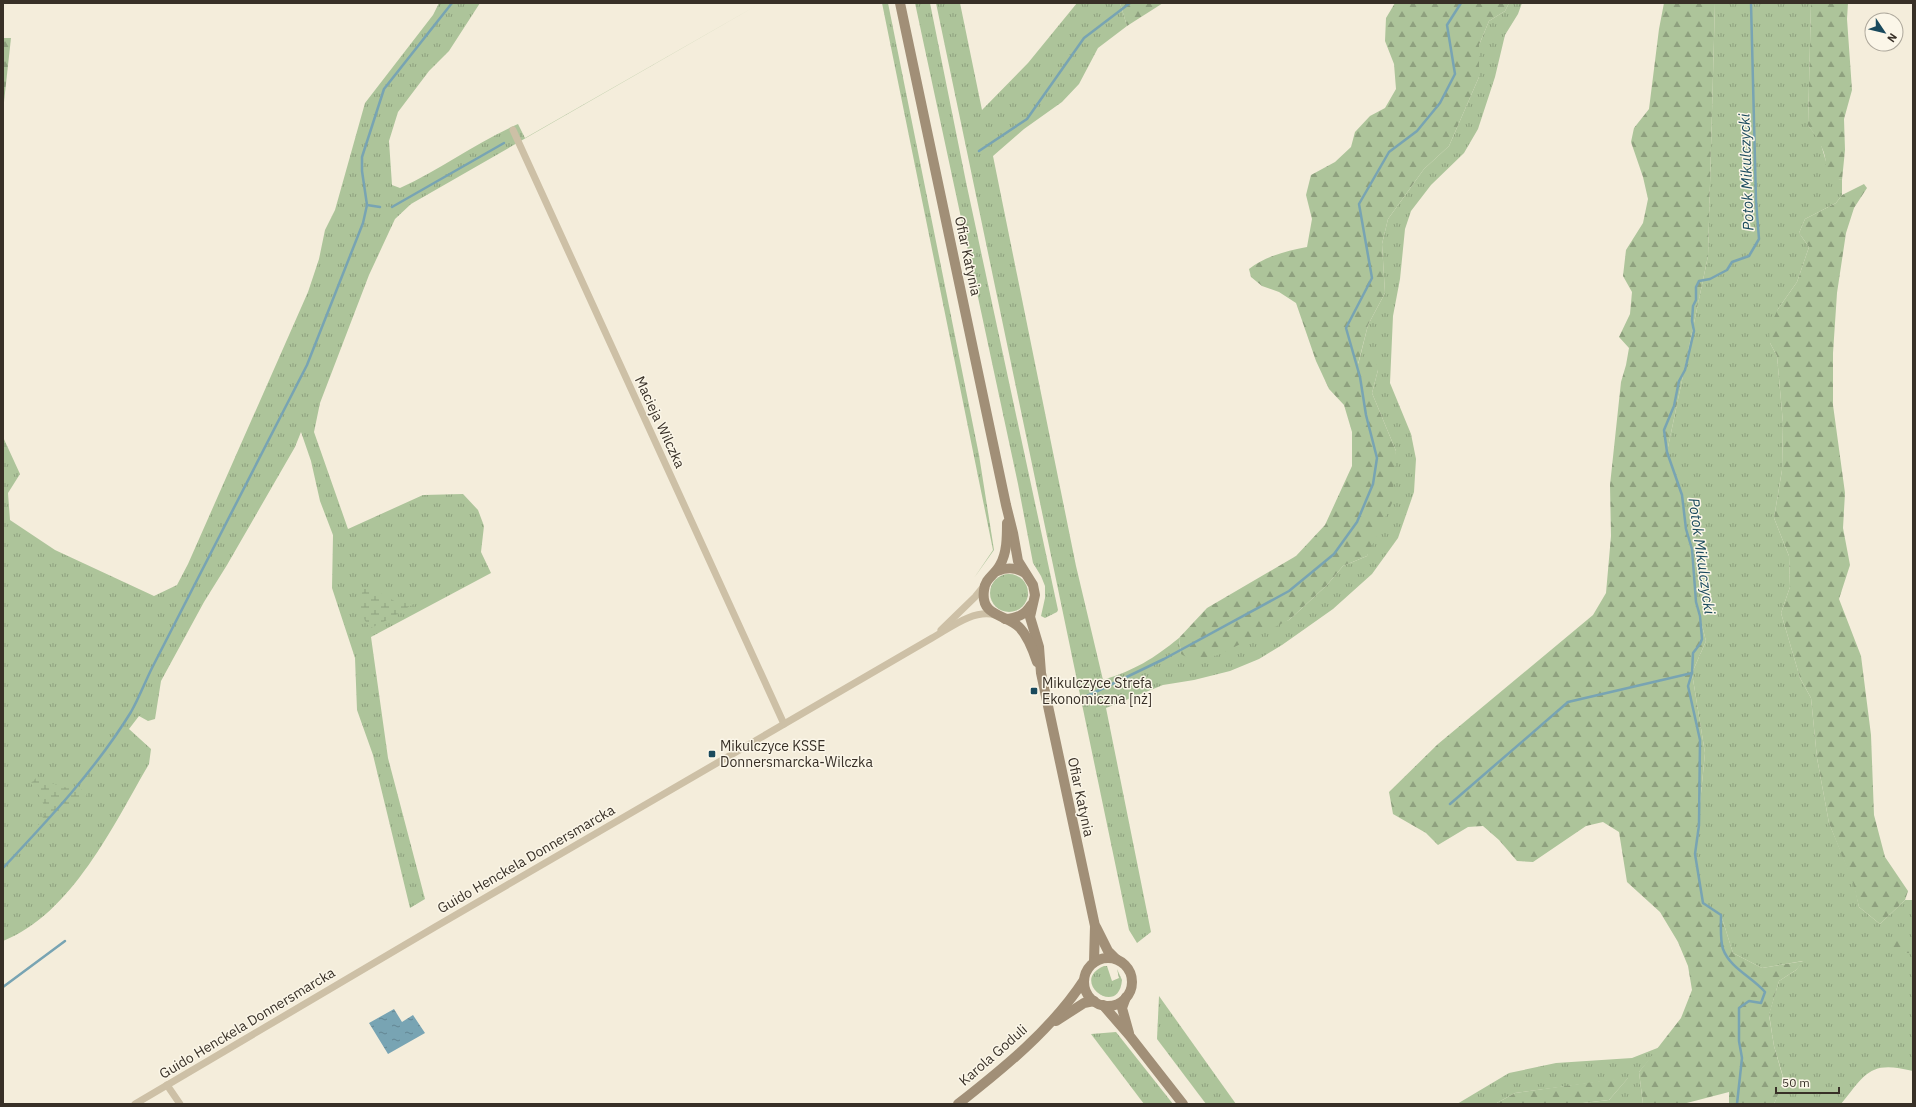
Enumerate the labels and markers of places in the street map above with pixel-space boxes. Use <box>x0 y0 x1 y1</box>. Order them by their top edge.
place label: Mikulczyce Strefa Ekonomiczna [nż] <box>1042 674 1153 708</box>
marker: Mikulczyce Strefa Ekonomiczna [nż] <box>1029 686 1039 696</box>
place label: Mikulczyce KSSE Donnersmarcka-Wilczka <box>720 737 873 771</box>
marker: Mikulczyce KSSE Donnersmarcka-Wilczka <box>707 749 717 759</box>

